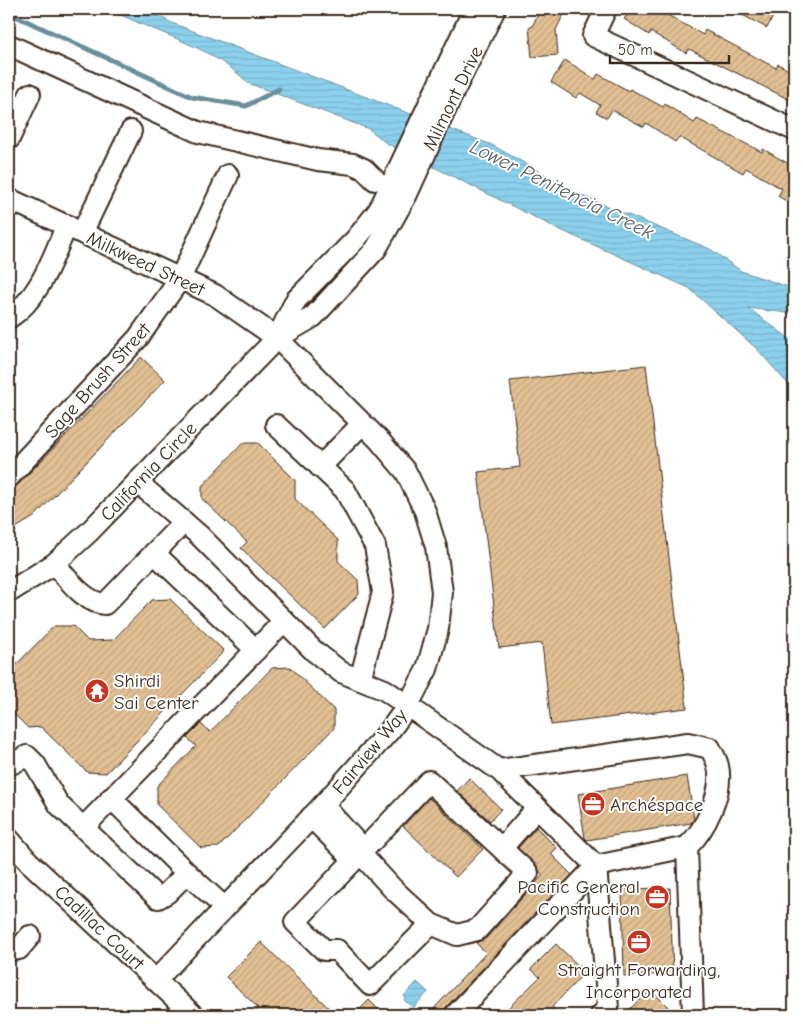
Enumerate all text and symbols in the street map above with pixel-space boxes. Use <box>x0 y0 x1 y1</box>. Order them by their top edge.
scale bar <box>610 32 729 64</box>
text: 50 m <box>618 41 653 59</box>
street label: Milmont Drive <box>418 43 488 154</box>
water label: Lower Penitencia Creek <box>466 135 658 244</box>
street label: Milkweed Street <box>83 227 209 301</box>
street label: Sage Brush Street <box>40 318 156 443</box>
street label: California Circle <box>96 418 202 526</box>
place label: Shirdi Sai Center <box>114 670 199 714</box>
temple icon: Shirdi Sai Center <box>84 678 110 704</box>
street label: Fairview Way <box>328 704 412 799</box>
office icon: Archéspace <box>580 791 606 817</box>
place label: Archéspace <box>610 794 703 816</box>
place label: Pacific General Construction <box>517 876 640 920</box>
street label: Cadillac Court <box>50 881 149 975</box>
office icon: Pacific General Construction <box>644 884 670 910</box>
office icon: Straight Forwarding, Incorporated <box>626 929 652 955</box>
place label: Straight Forwarding, Incorporated <box>558 959 720 1003</box>

